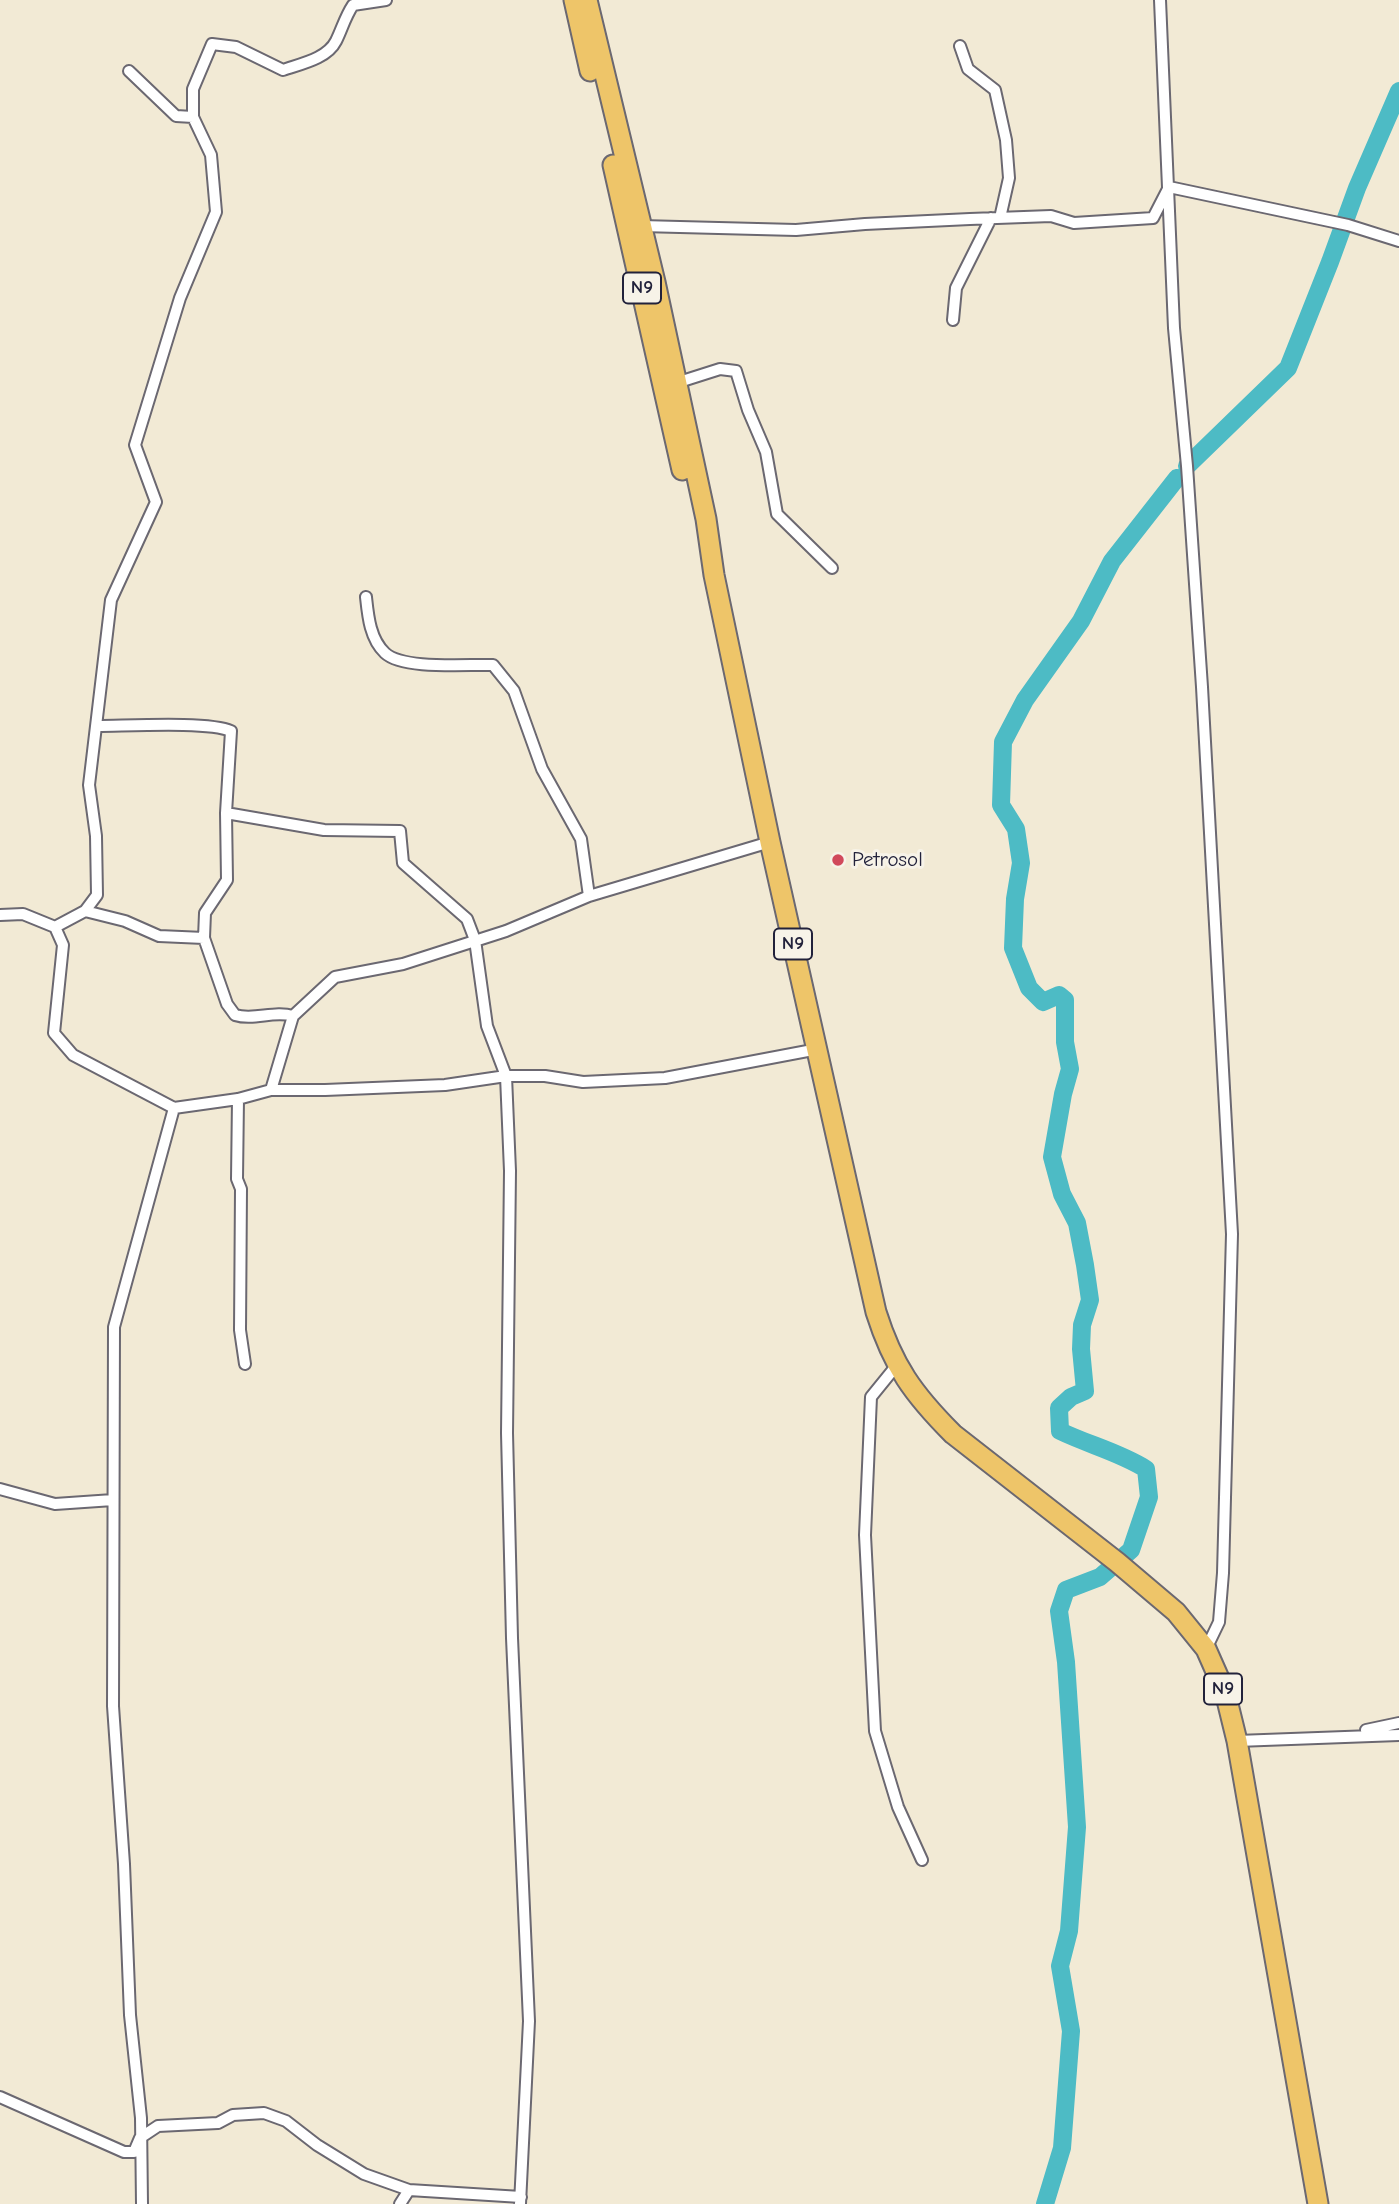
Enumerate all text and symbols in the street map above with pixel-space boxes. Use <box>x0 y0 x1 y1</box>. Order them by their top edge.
road number: N9 <box>623 272 661 304</box>
place label: Petrosol <box>852 847 923 873</box>
marker: Petrosol <box>830 852 846 868</box>
road number: N9 <box>774 928 812 960</box>
road number: N9 <box>1204 1674 1242 1704</box>

